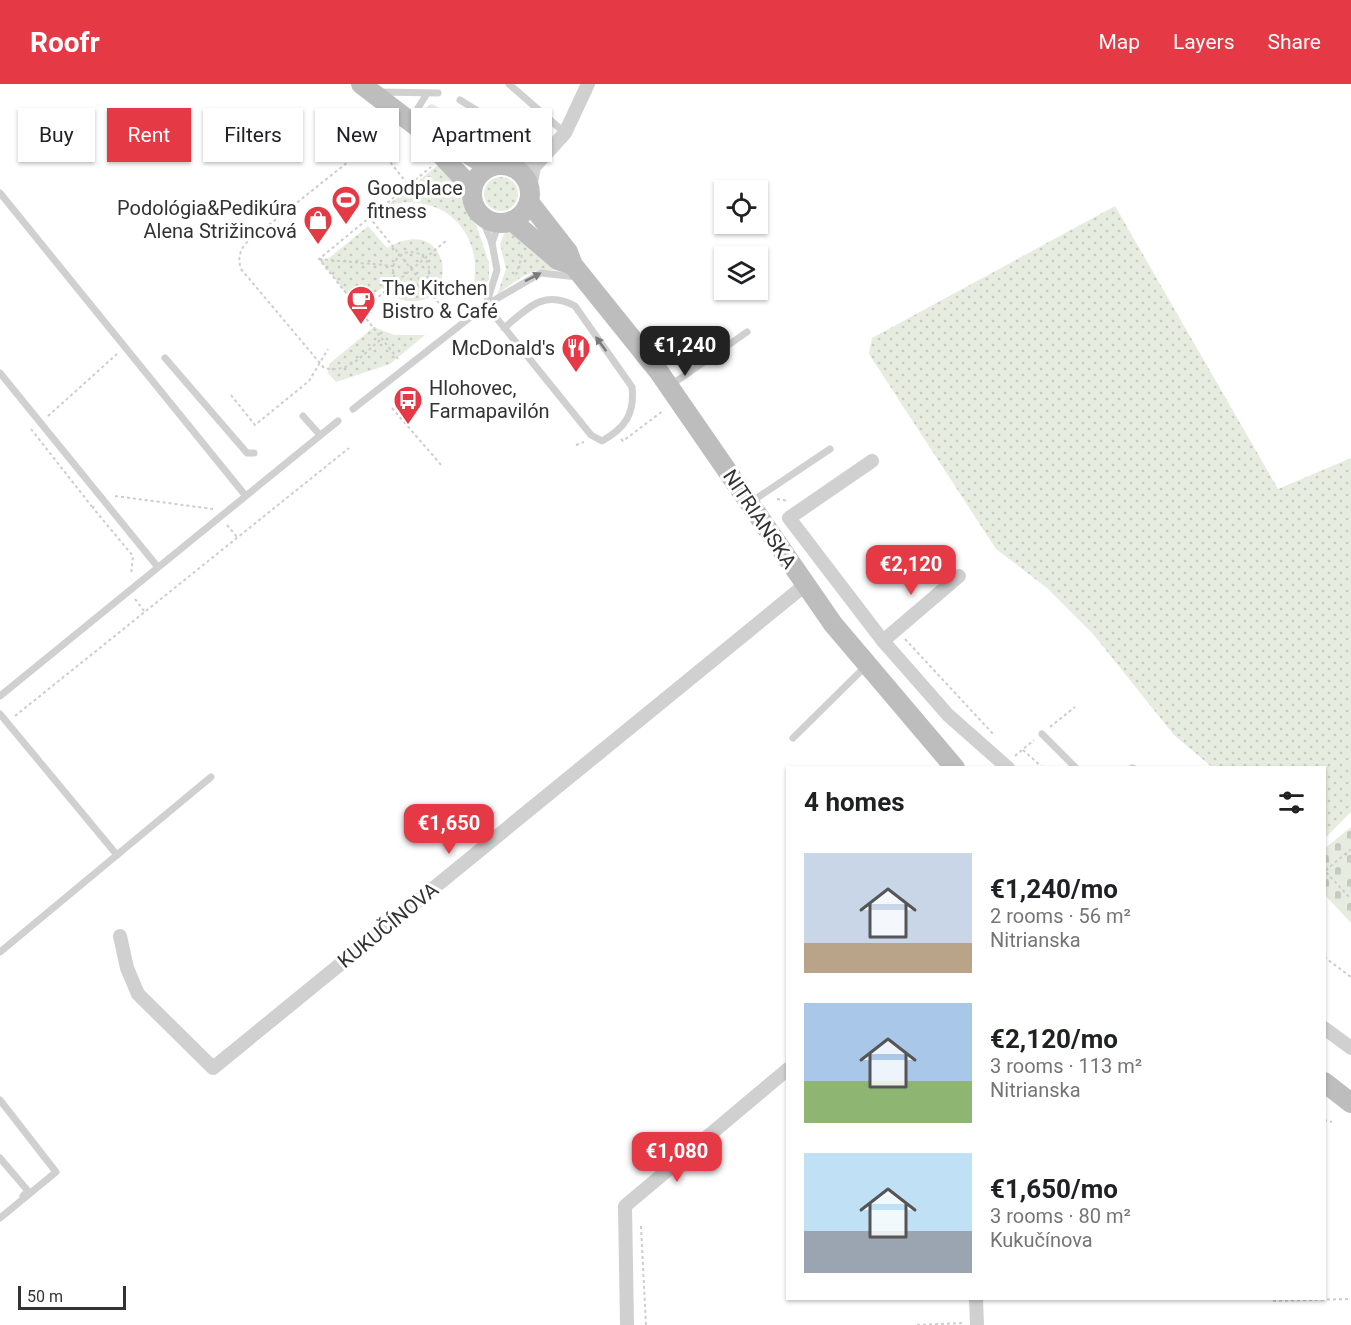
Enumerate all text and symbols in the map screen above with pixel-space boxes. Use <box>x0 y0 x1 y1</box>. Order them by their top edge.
text: Roofr <box>30 26 100 59</box>
text: Map <box>1098 30 1140 54</box>
text: Layers <box>1173 30 1234 54</box>
text: Share <box>1267 30 1321 54</box>
chip: Buy <box>18 108 95 162</box>
chip: Rent <box>107 108 191 162</box>
chip: Filters <box>203 108 303 162</box>
chip: New <box>315 108 399 162</box>
chip: Apartment <box>411 108 552 162</box>
place label: Goodplace fitness <box>367 176 463 223</box>
map controls <box>714 180 768 300</box>
button: locate <box>714 180 768 234</box>
sports icon: Goodplace fitness <box>330 184 362 226</box>
place label: Podológia&Pedikúra Alena Strižincová <box>117 196 297 243</box>
shop icon: Podológia&Pedikúra Alena Strižincová <box>302 204 334 246</box>
button: layers <box>714 246 768 300</box>
one-way arrow <box>524 273 541 282</box>
place label: The Kitchen Bistro & Café <box>382 276 498 323</box>
cafe icon: The Kitchen Bistro & Café <box>345 284 377 326</box>
pin: €1,240 <box>636 326 734 377</box>
restaurant icon: McDonald's <box>560 332 592 374</box>
text: €1,240 <box>654 333 716 357</box>
place label: McDonald's <box>451 336 555 360</box>
one-way arrow <box>596 336 608 351</box>
place label: Hlohovec, Farmapavilón <box>429 376 550 423</box>
bus stop icon: Hlohovec, Farmapavilón <box>392 384 424 426</box>
street label: NITRIANSKA <box>718 465 802 573</box>
pin: €2,120 <box>862 545 960 596</box>
text: €2,120 <box>880 552 942 576</box>
icon: filters <box>1275 786 1308 819</box>
text: 4 homes <box>804 787 905 817</box>
pin: €1,650 <box>400 804 498 855</box>
text: €1,650 <box>418 811 480 835</box>
text: €1,240/mo <box>990 874 1118 904</box>
street label: KUKUČÍNOVA <box>333 877 443 973</box>
icon: home <box>852 877 924 949</box>
text: 2 rooms · 56 m² <box>990 904 1131 928</box>
text: Nitrianska <box>990 928 1081 952</box>
text: €2,120/mo <box>990 1024 1118 1054</box>
icon: home <box>852 1027 924 1099</box>
text: 3 rooms · 113 m² <box>990 1054 1142 1078</box>
text: Nitrianska <box>990 1078 1081 1102</box>
pin: €1,080 <box>628 1132 726 1183</box>
text: €1,080 <box>646 1139 708 1163</box>
text: €1,650/mo <box>990 1174 1118 1204</box>
icon: home <box>852 1177 924 1249</box>
text: 3 rooms · 80 m² <box>990 1204 1131 1228</box>
text: Kukučínova <box>990 1228 1093 1252</box>
scale bar <box>18 1283 126 1310</box>
text: 50 m <box>27 1287 63 1306</box>

